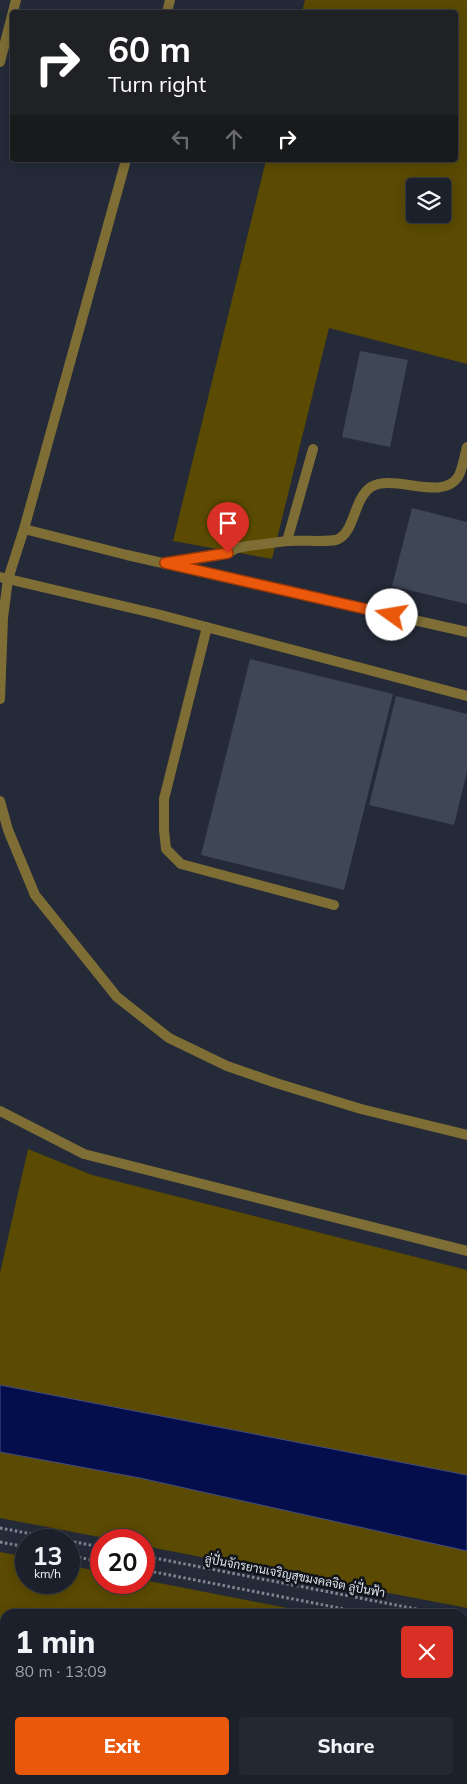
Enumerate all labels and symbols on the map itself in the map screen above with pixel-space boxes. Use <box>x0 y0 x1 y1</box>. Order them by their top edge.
pin <box>207 502 249 553</box>
position arrow <box>365 588 417 640</box>
speed limit sign: 20 <box>90 1529 155 1594</box>
street label: ลู่ปั่นจักรยานเจริญสุขมงคลจิต ลู่ปั่นฟ้า <box>203 1548 387 1602</box>

